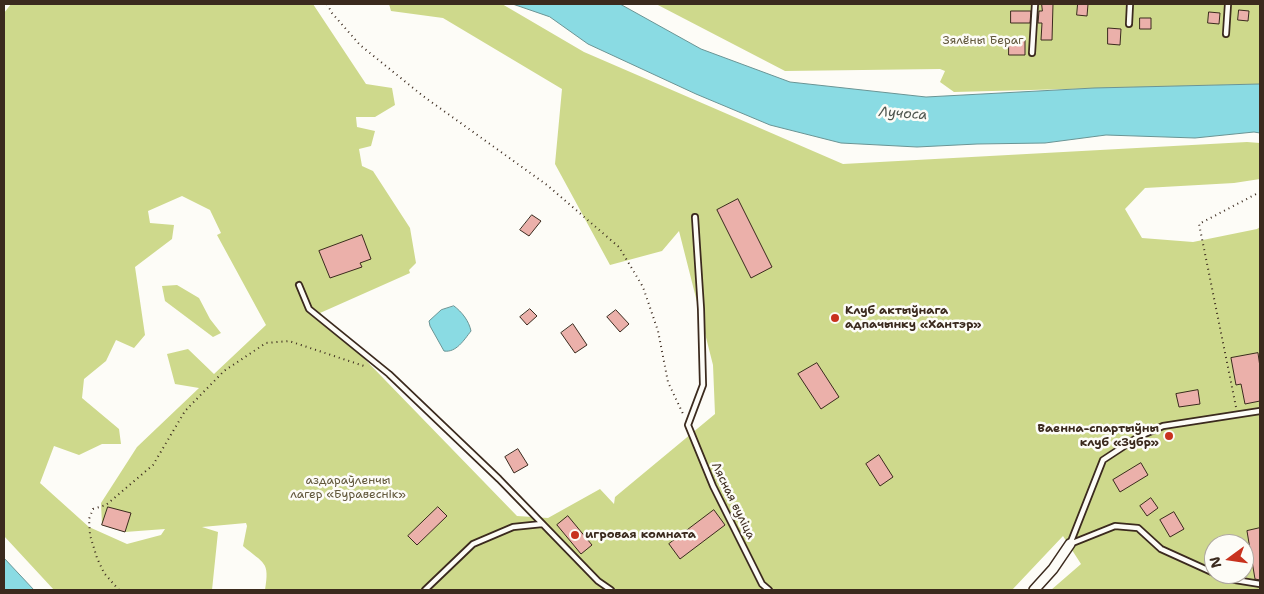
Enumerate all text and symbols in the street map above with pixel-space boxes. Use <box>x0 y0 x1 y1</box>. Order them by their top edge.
park label: Зялёны Бераг <box>943 34 1023 48</box>
water label: Лучоса <box>878 104 928 124</box>
place label: Клуб актыўнага адпачынку «Хантэр» <box>845 304 981 332</box>
marker: Клуб актыўнага адпачынку «Хантэр» <box>829 312 841 324</box>
place label: Ваенна-спартыўны клуб «Зубр» <box>1038 422 1159 450</box>
marker: Ваенна-спартыўны клуб «Зубр» <box>1163 430 1175 442</box>
street label: Лясная вуліца <box>708 460 758 542</box>
park label: аздараўленчы лагер «Буравеснік» <box>290 474 406 502</box>
place label: игровая комната <box>585 528 696 542</box>
marker: игровая комната <box>569 529 581 541</box>
north arrow <box>1204 534 1254 584</box>
text: N <box>1205 555 1225 570</box>

